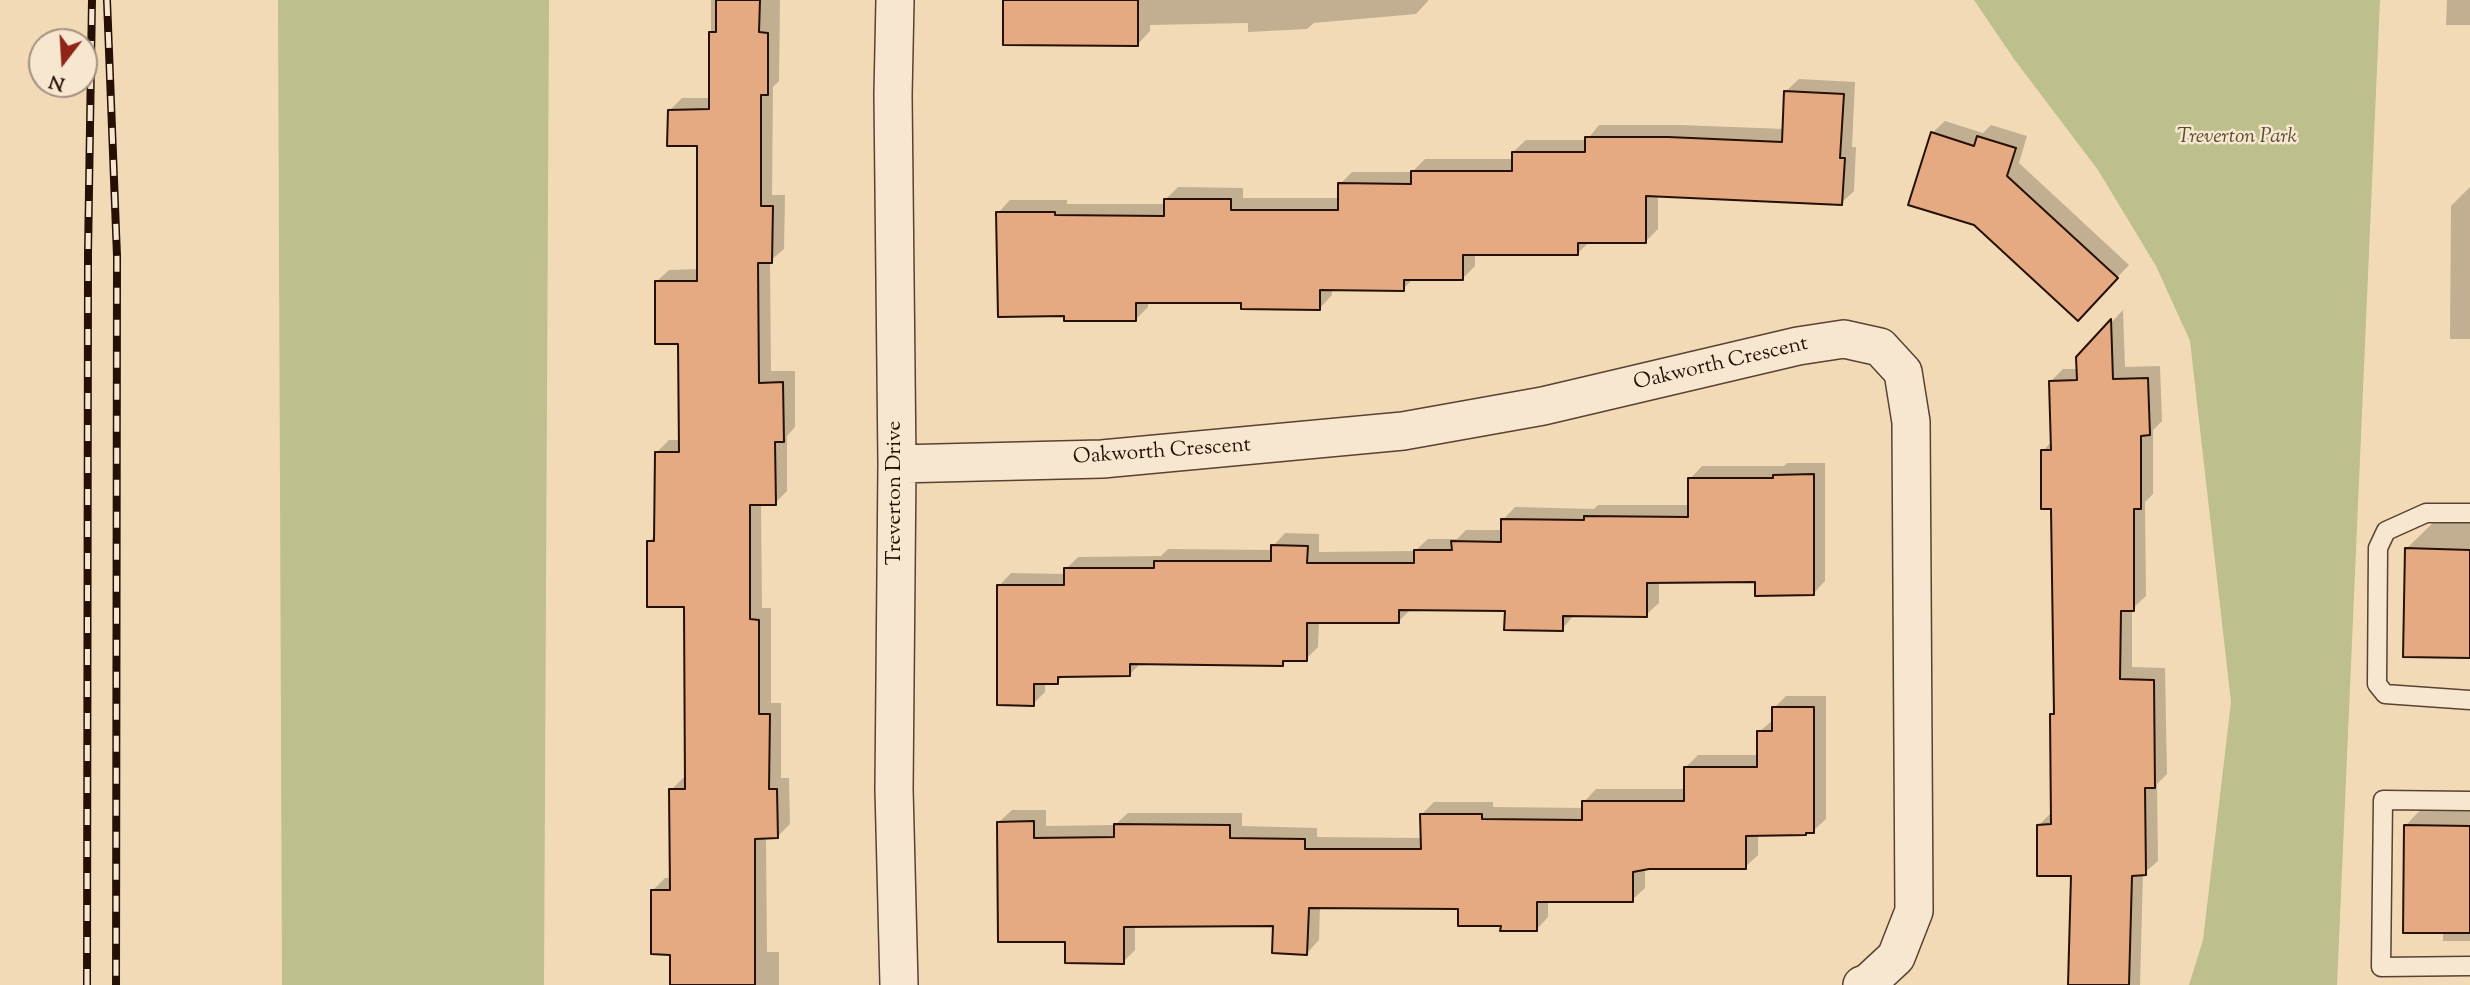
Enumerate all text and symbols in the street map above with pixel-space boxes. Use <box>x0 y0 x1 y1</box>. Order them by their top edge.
north arrow <box>28 28 98 98</box>
text: N <box>46 67 69 97</box>
park label: Treverton Park <box>2177 125 2297 151</box>
street label: Oakworth Crescent <box>1631 333 1811 397</box>
street label: Treverton Drive <box>883 421 909 565</box>
street label: Oakworth Crescent <box>1072 434 1252 472</box>

